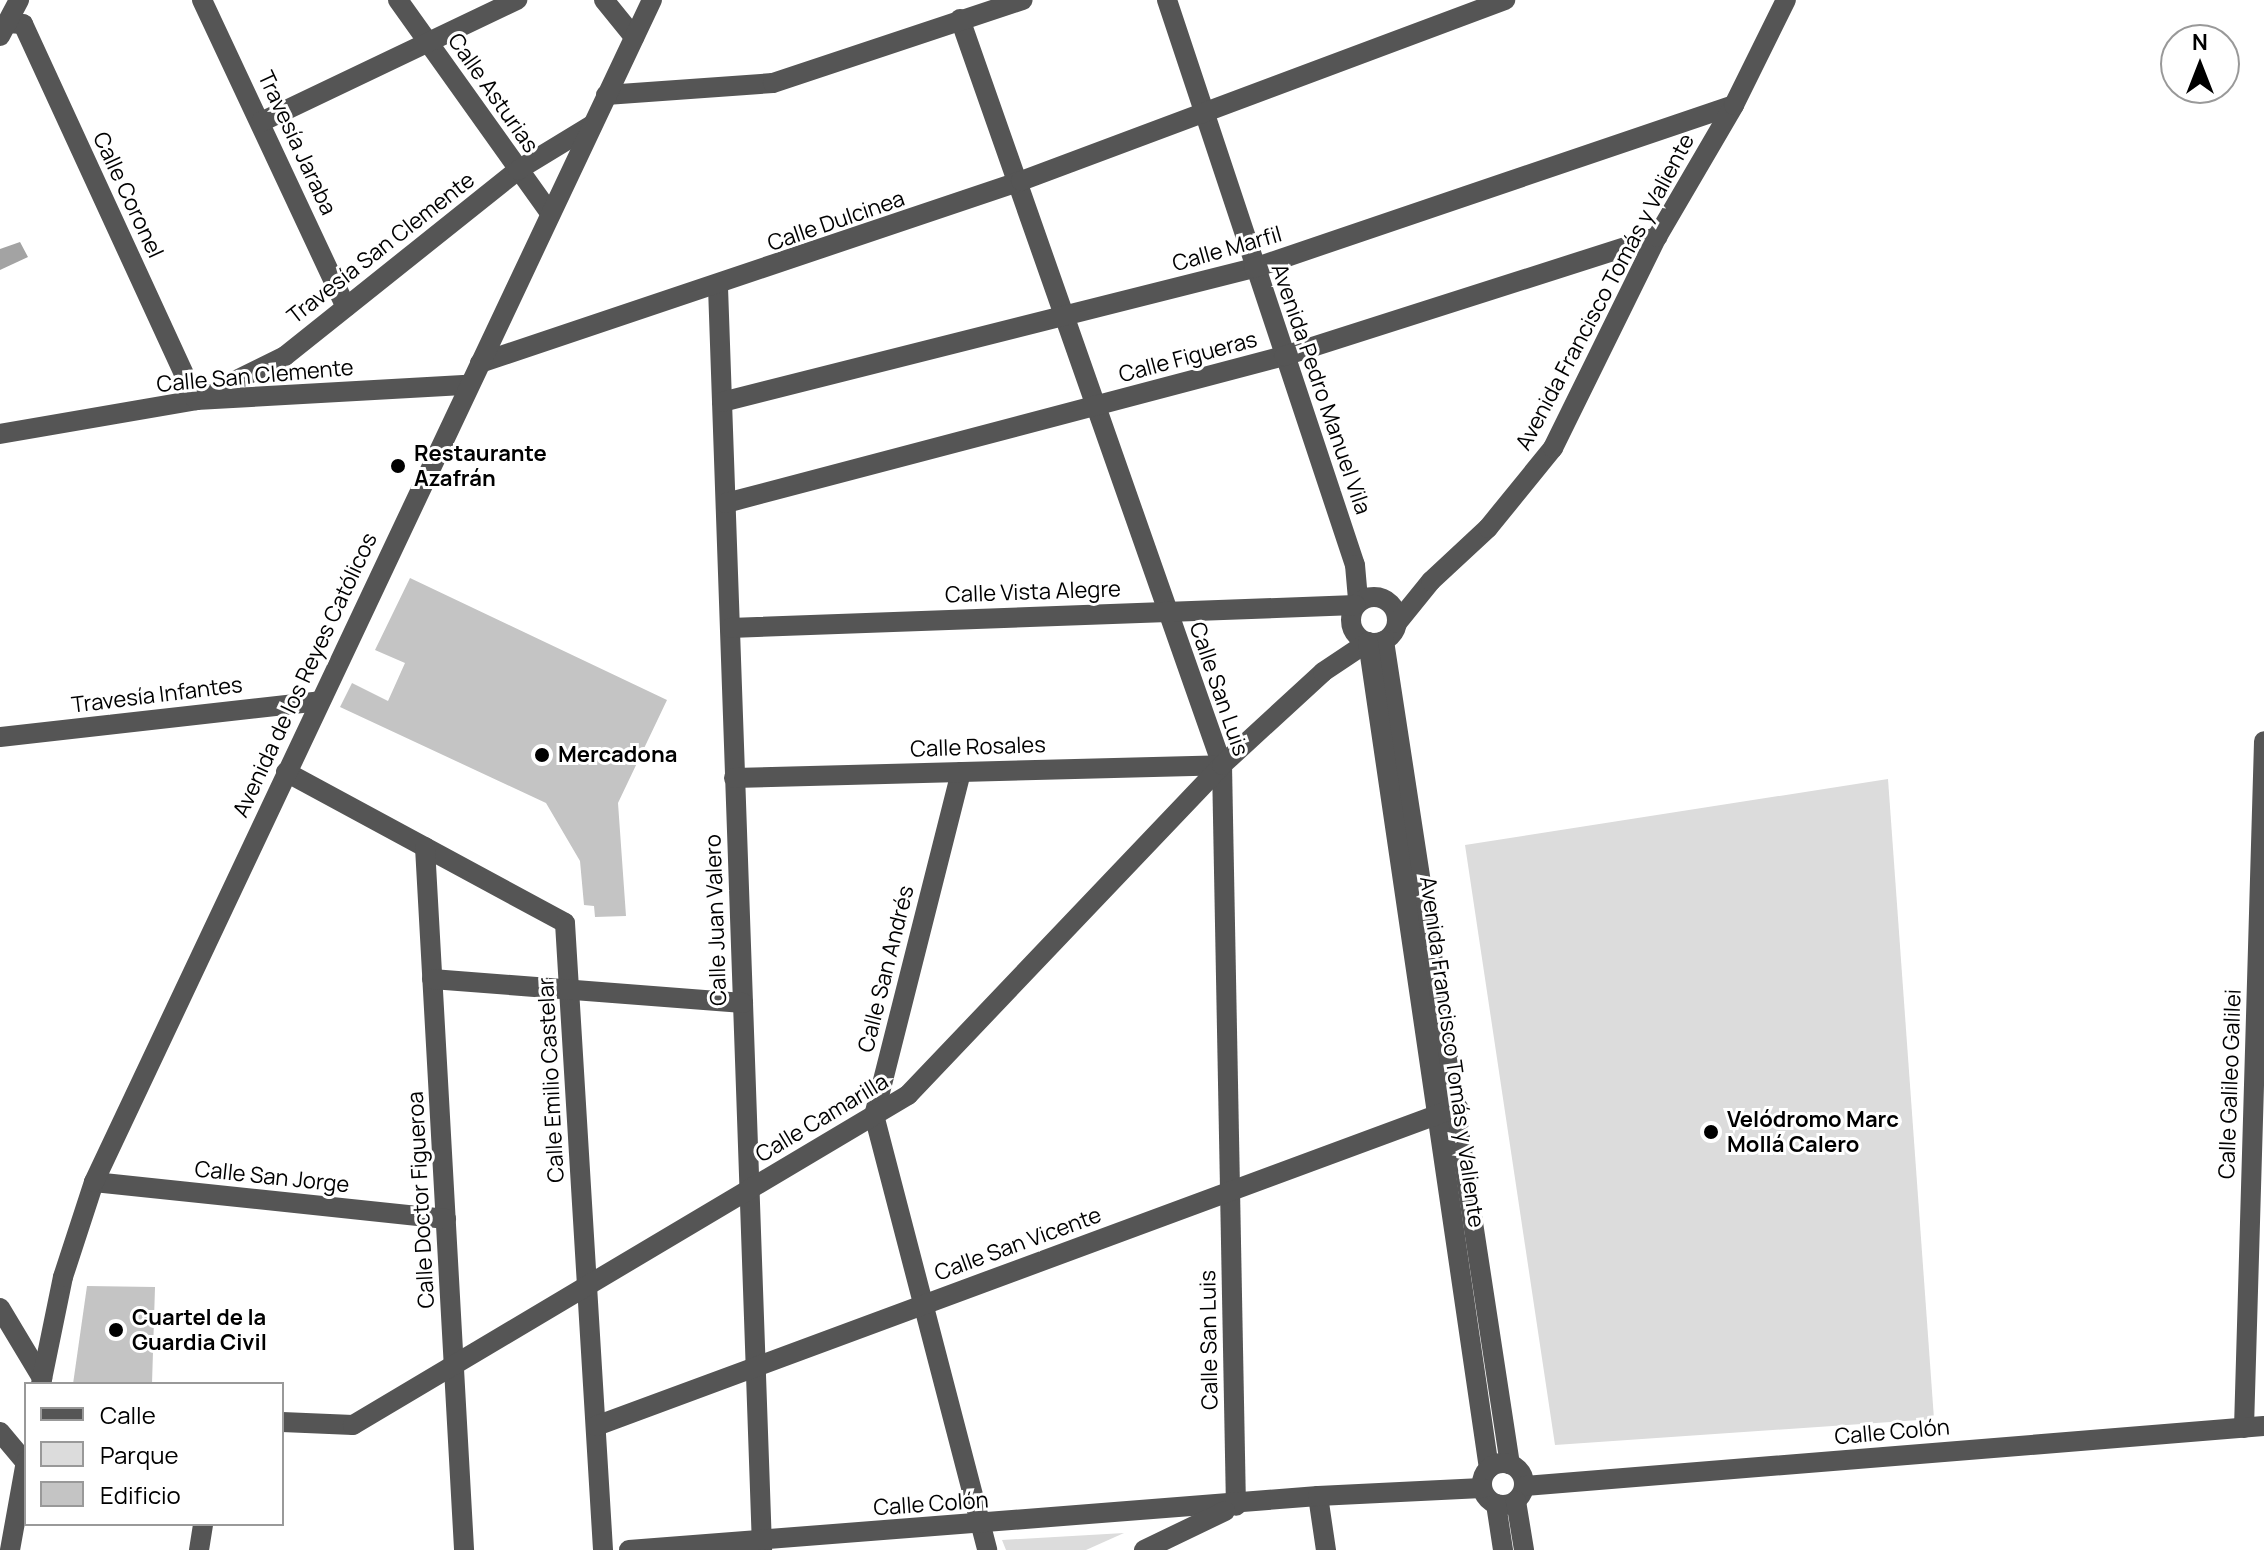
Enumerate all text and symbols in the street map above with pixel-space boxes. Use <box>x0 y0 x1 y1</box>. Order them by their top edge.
north arrow <box>2160 24 2240 104</box>
text: N <box>2192 27 2208 57</box>
street label: Calle Asturias <box>442 28 544 158</box>
street label: Travesía Jaraba <box>252 67 342 219</box>
street label: Calle Coronel <box>87 128 169 262</box>
street label: Avenida Francisco Tomás y Valiente <box>1510 129 1700 455</box>
street label: Travesía San Clemente <box>282 167 480 329</box>
street label: Calle Dulcinea <box>764 185 908 257</box>
street label: Calle Marfil <box>1169 221 1285 277</box>
street label: Avenida Pedro Manuel Vila <box>1266 260 1376 518</box>
street label: Calle Figueras <box>1116 326 1260 388</box>
street label: Calle San Clemente <box>155 354 355 398</box>
place label: Restaurante Azafrán <box>414 440 547 492</box>
marker: Restaurante Azafrán <box>389 457 407 475</box>
street label: Avenida de los Reyes Católicos <box>227 529 383 821</box>
street label: Calle Vista Alegre <box>945 576 1121 608</box>
street label: Calle San Luis <box>1184 619 1254 759</box>
street label: Travesía Infantes <box>70 671 244 719</box>
street label: Calle Rosales <box>910 731 1046 763</box>
place label: Mercadona <box>558 742 677 768</box>
marker: Mercadona <box>533 746 551 764</box>
street label: Calle Juan Valero <box>700 834 732 1006</box>
street label: Avenida Francisco Tomás y Valiente <box>1414 875 1490 1229</box>
street label: Calle San Andrés <box>853 883 919 1055</box>
street label: Calle Emilio Castelar <box>532 977 570 1183</box>
street label: Calle Galileo Galilei <box>2213 989 2247 1179</box>
street label: Calle Camarilla <box>751 1068 893 1168</box>
street label: Calle Doctor Figueroa <box>402 1091 440 1309</box>
place label: Velódromo Marc Mollá Calero <box>1727 1106 1899 1158</box>
marker: Velódromo Marc Mollá Calero <box>1702 1123 1720 1141</box>
street label: Calle San Jorge <box>193 1156 351 1198</box>
street label: Calle San Vicente <box>931 1202 1105 1286</box>
street label: Calle San Luis <box>1195 1270 1223 1410</box>
place label: Cuartel de la Guardia Civil <box>132 1304 267 1356</box>
marker: Cuartel de la Guardia Civil <box>107 1321 125 1339</box>
legend <box>24 1382 284 1526</box>
text: Calle <box>100 1398 156 1431</box>
street label: Calle Colón <box>1833 1414 1951 1450</box>
text: Parque <box>100 1438 178 1471</box>
text: Edificio <box>100 1478 181 1511</box>
street label: Calle Colón <box>872 1487 990 1521</box>

